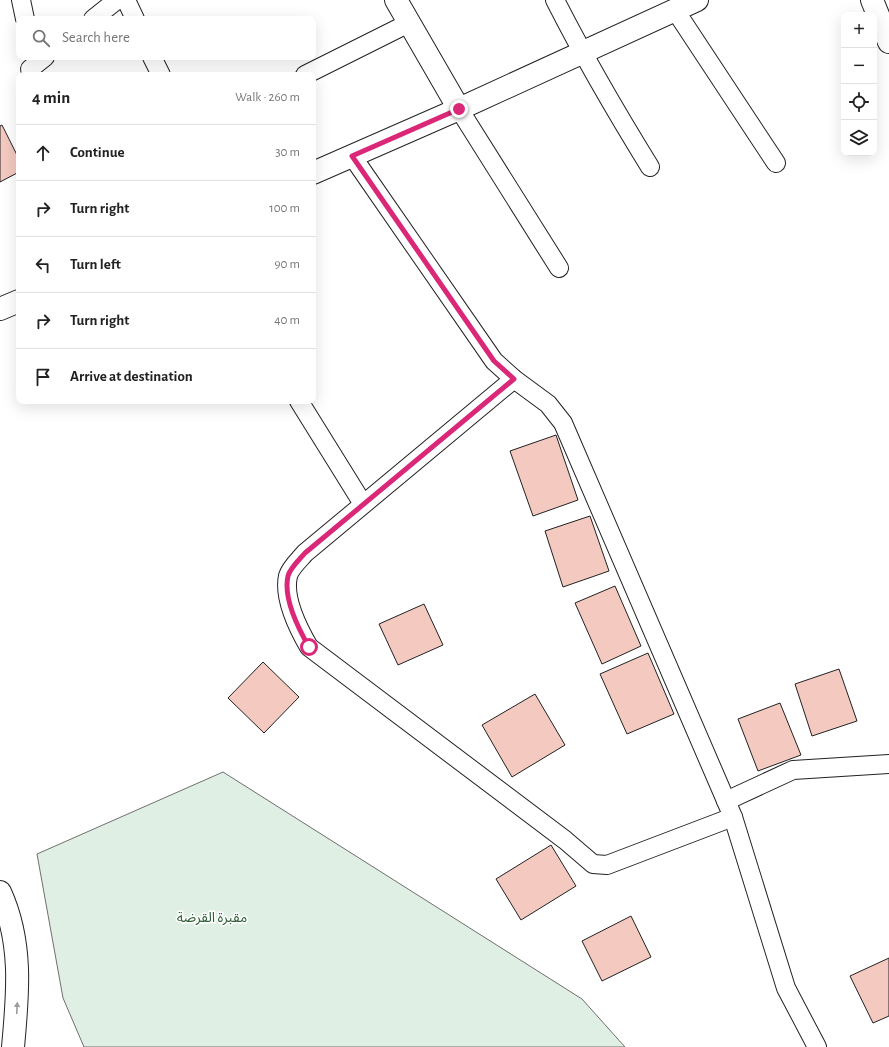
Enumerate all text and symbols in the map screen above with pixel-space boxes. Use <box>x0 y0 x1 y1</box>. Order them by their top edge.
map controls <box>841 12 877 156</box>
button: + <box>841 12 877 48</box>
search box <box>16 16 316 60</box>
icon: search <box>30 27 52 49</box>
text: Search here <box>62 30 130 45</box>
button: − <box>841 48 877 84</box>
button: locate <box>841 84 877 120</box>
text: 4 min <box>32 89 70 106</box>
text: Walk · 260 m <box>235 91 300 104</box>
route end <box>450 100 468 118</box>
button: layers <box>841 120 877 156</box>
icon: ahead <box>32 142 54 164</box>
text: Continue <box>70 145 125 160</box>
text: 30 m <box>275 146 300 159</box>
icon: right <box>32 198 54 220</box>
text: Turn right <box>70 201 129 216</box>
text: 100 m <box>269 202 300 215</box>
icon: left <box>32 254 54 276</box>
text: Turn left <box>70 257 121 272</box>
text: 90 m <box>274 258 300 271</box>
icon: right <box>32 310 54 332</box>
text: Turn right <box>70 313 129 328</box>
text: 40 m <box>274 314 300 327</box>
icon: arrive <box>32 366 54 388</box>
text: Arrive at destination <box>70 369 193 384</box>
route start <box>300 638 318 656</box>
park label: مقبرة القرضة <box>177 911 247 926</box>
one-way arrow <box>13 1002 20 1014</box>

